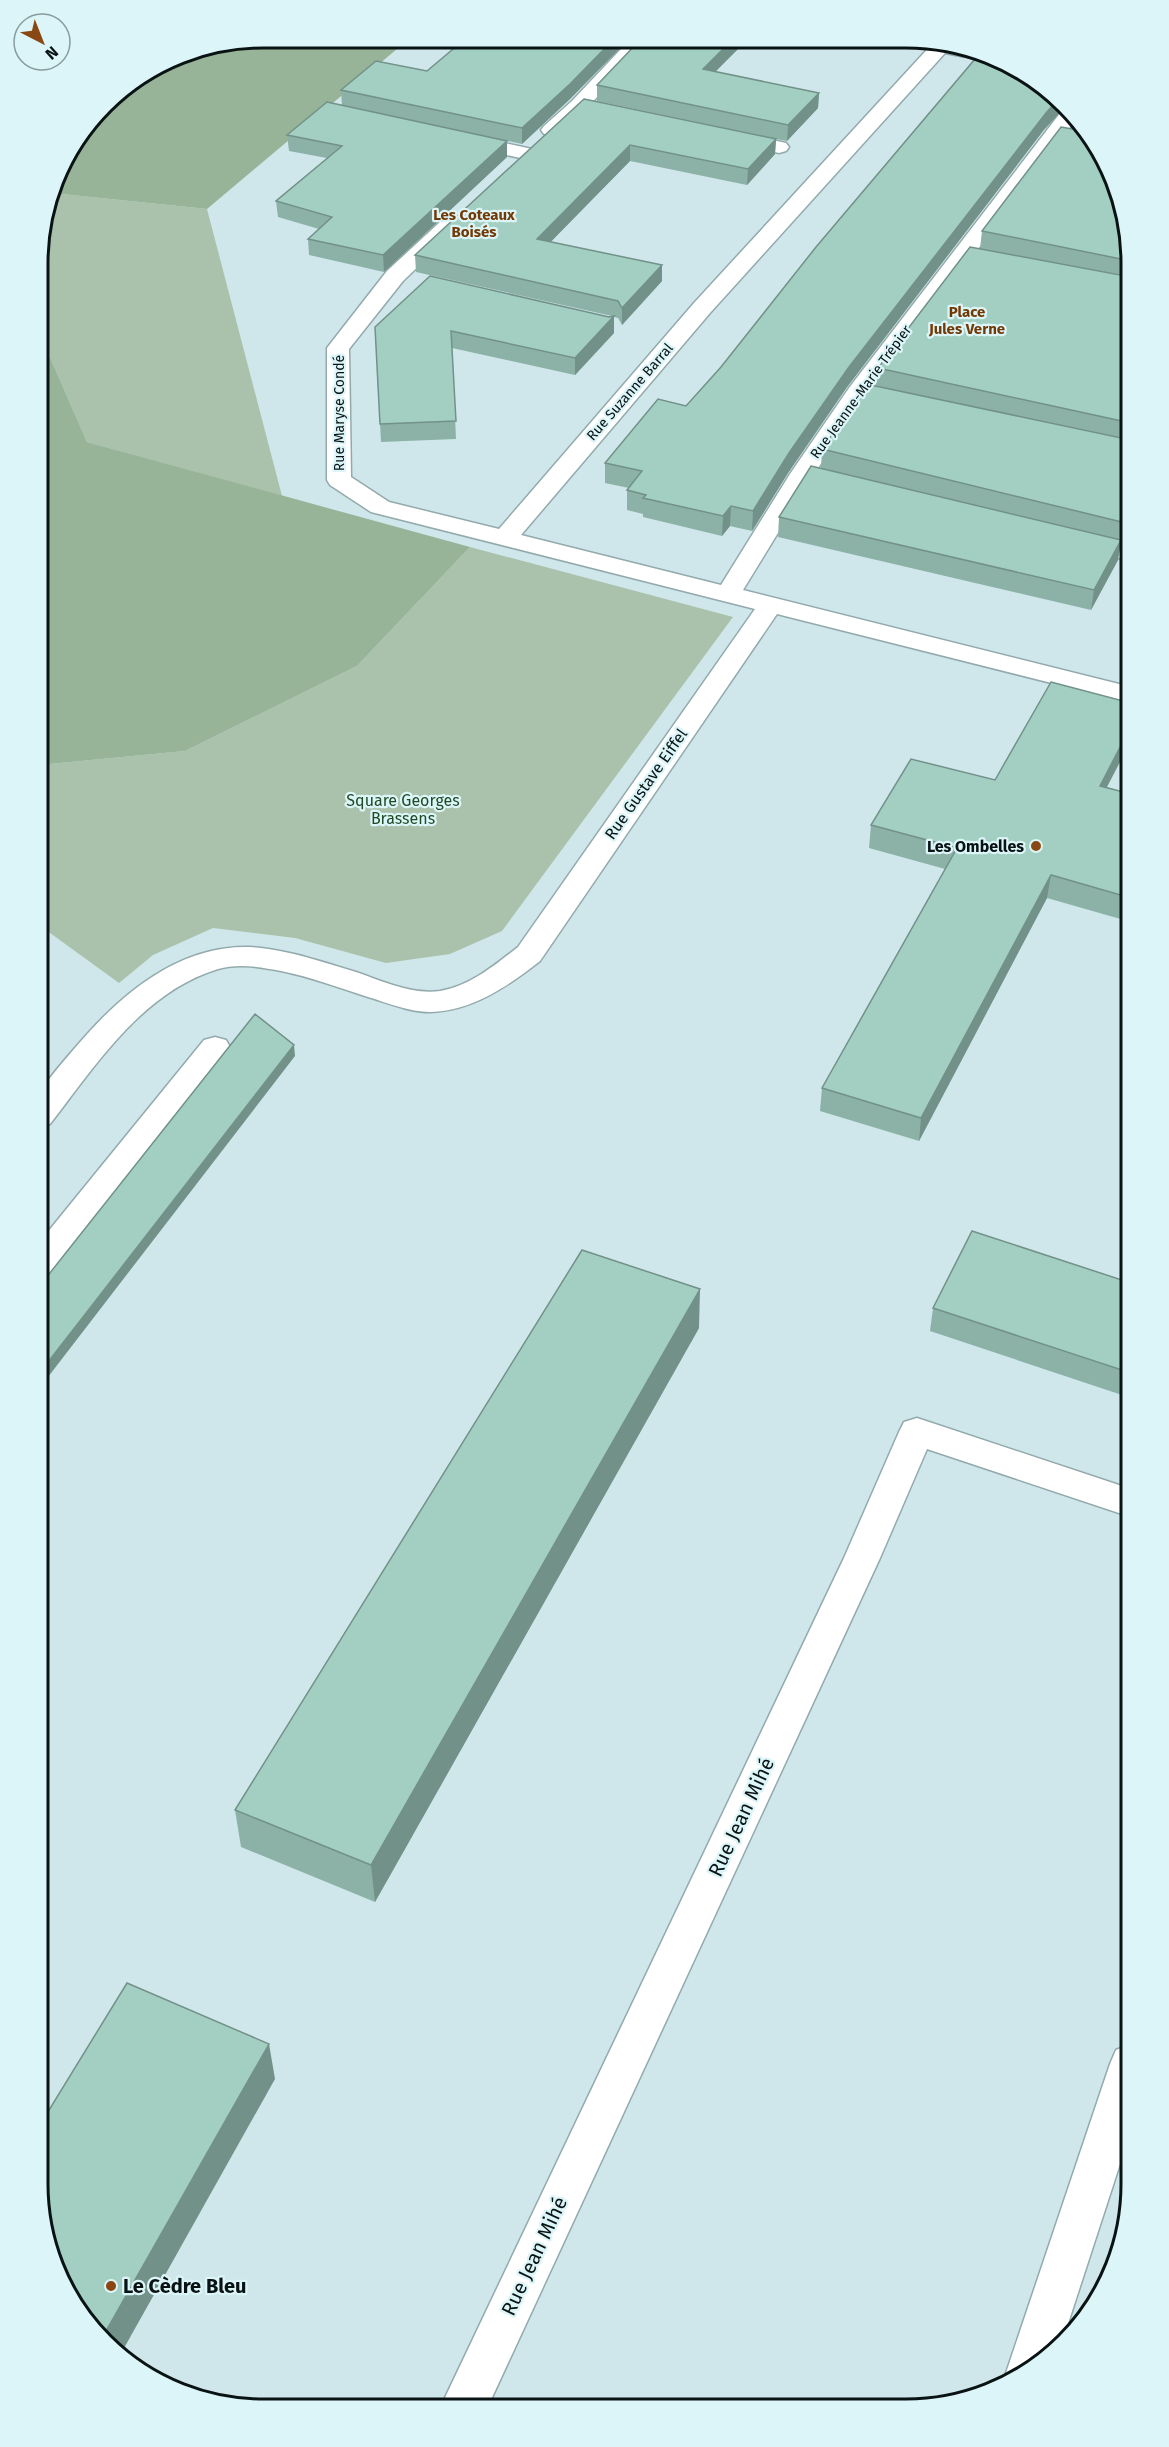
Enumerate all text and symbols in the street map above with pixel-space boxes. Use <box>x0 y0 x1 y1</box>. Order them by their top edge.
north arrow <box>12 12 72 72</box>
text: N <box>41 42 62 63</box>
district label: Les Coteaux Boisés <box>433 206 515 241</box>
district label: Place Jules Verne <box>928 303 1005 338</box>
street label: Rue Jeanne-Marie Trépier <box>807 321 916 462</box>
street label: Rue Suzanne Barral <box>583 340 677 444</box>
street label: Rue Maryse Condé <box>331 355 348 471</box>
street label: Rue Gustave Eiffel <box>601 725 691 843</box>
park label: Square Georges Brassens <box>346 791 460 828</box>
place label: Les Ombelles <box>927 837 1024 856</box>
marker: Les Ombelles <box>1029 839 1043 853</box>
street label: Rue Jean Mihé <box>703 1754 779 1880</box>
street label: Rue Jean Mihé <box>496 2193 572 2319</box>
place label: Le Cèdre Bleu <box>123 2274 247 2298</box>
marker: Le Cèdre Bleu <box>104 2279 118 2293</box>

